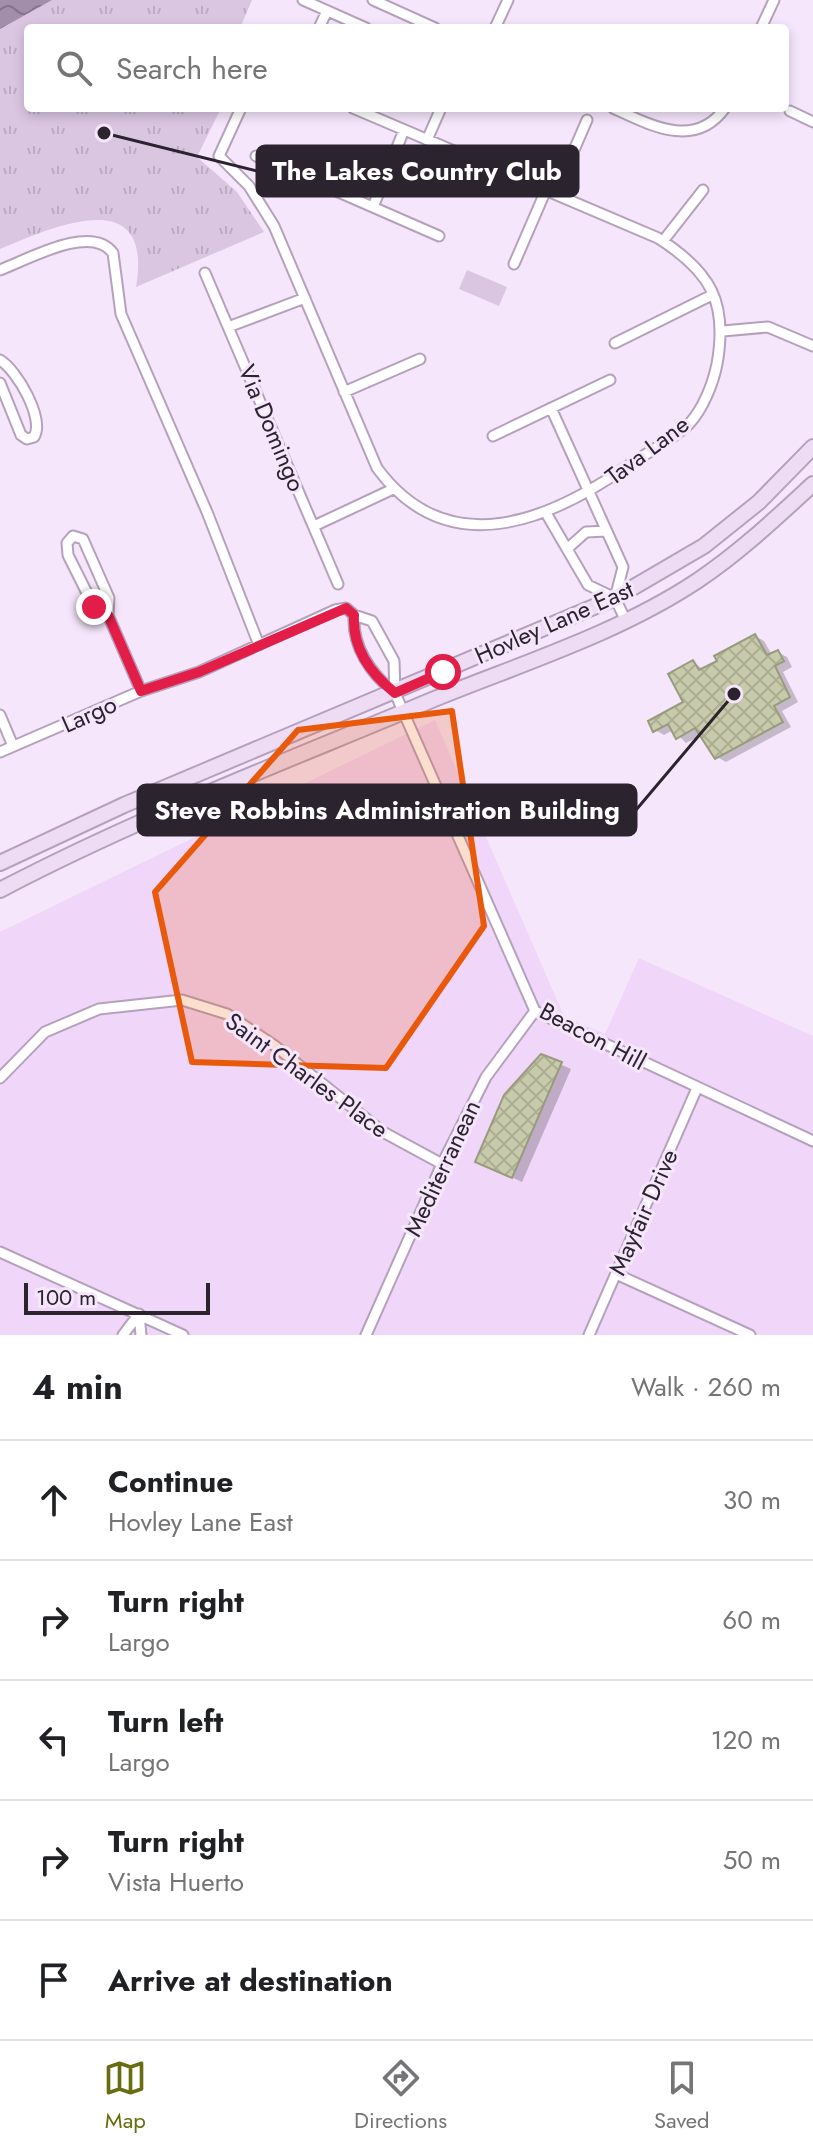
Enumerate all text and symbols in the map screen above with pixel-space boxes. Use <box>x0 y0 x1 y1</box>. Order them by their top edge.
search box <box>24 24 789 112</box>
icon: search <box>52 46 96 90</box>
text: Search here <box>116 47 268 90</box>
callout: The Lakes Country Club <box>257 146 578 196</box>
text: The Lakes Country Club <box>272 152 562 190</box>
street label: Via Domingo <box>230 359 314 497</box>
street label: Tava Lane <box>598 407 696 493</box>
street label: Hovley Lane East <box>469 571 639 673</box>
route end <box>76 589 112 625</box>
route start <box>425 654 461 690</box>
street label: Largo <box>56 686 122 742</box>
callout: Steve Robbins Administration Building <box>138 785 636 835</box>
text: Steve Robbins Administration Building <box>154 791 620 829</box>
street label: Beacon Hill <box>534 993 652 1079</box>
street label: Saint Charles Place <box>218 1004 396 1146</box>
street label: Mediterranean <box>395 1094 489 1242</box>
street label: Mayfair Drive <box>600 1143 686 1281</box>
scale bar <box>24 1279 210 1315</box>
text: 100 m <box>36 1281 96 1313</box>
text: 4 min <box>32 1363 123 1412</box>
text: Walk · 260 m <box>631 1368 781 1406</box>
text: Continue <box>108 1460 234 1503</box>
icon: ahead <box>32 1478 76 1522</box>
text: 30 m <box>723 1481 781 1519</box>
text: Hovley Lane East <box>108 1503 293 1541</box>
text: Turn right <box>108 1580 244 1623</box>
icon: right <box>32 1598 76 1642</box>
text: 60 m <box>722 1601 781 1639</box>
text: Largo <box>108 1623 170 1661</box>
text: Turn left <box>108 1700 223 1743</box>
icon: left <box>32 1718 76 1762</box>
text: 120 m <box>711 1721 781 1759</box>
text: Largo <box>108 1743 170 1781</box>
text: Turn right <box>108 1820 244 1863</box>
icon: right <box>32 1838 76 1882</box>
text: 50 m <box>723 1841 781 1879</box>
text: Vista Huerto <box>108 1863 244 1901</box>
icon: arrive <box>32 1958 76 2002</box>
text: Arrive at destination <box>108 1959 393 2002</box>
tab: Map <box>103 2056 147 2136</box>
tab: Directions <box>354 2056 447 2136</box>
tab: Saved <box>654 2056 710 2136</box>

